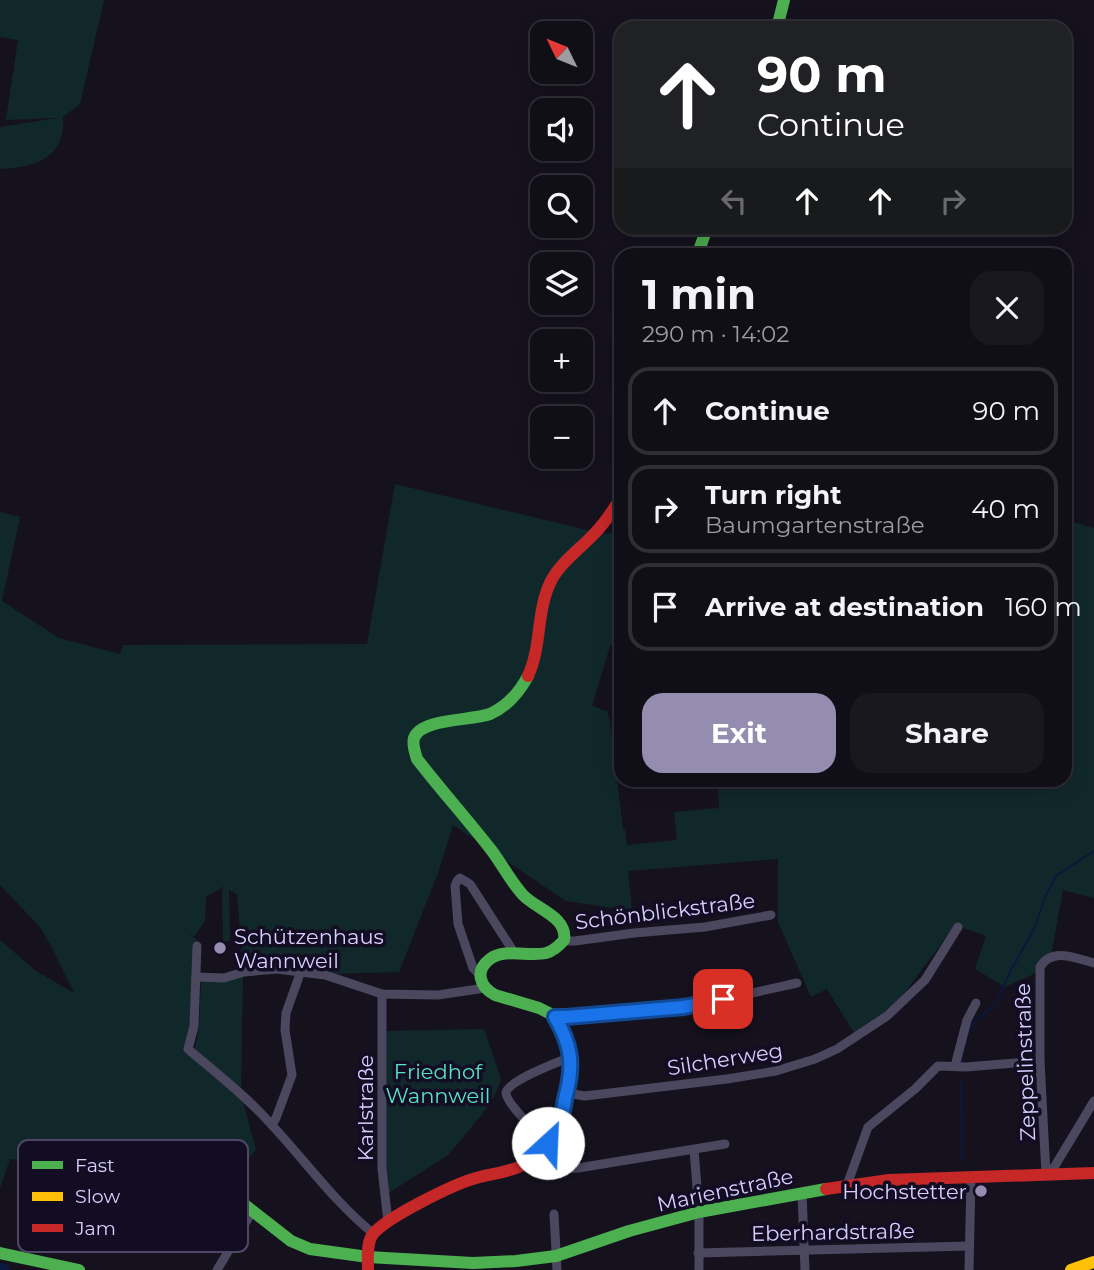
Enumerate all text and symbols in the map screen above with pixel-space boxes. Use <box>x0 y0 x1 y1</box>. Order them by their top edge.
north arrow <box>530 21 593 84</box>
map controls <box>530 21 593 469</box>
text: 90 m <box>757 45 887 104</box>
icon: ahead <box>642 49 733 140</box>
button: sound <box>530 98 593 161</box>
text: Continue <box>757 105 905 144</box>
button: search <box>530 175 593 238</box>
icon: left <box>715 182 753 220</box>
icon: ahead <box>788 182 826 220</box>
icon: ahead <box>861 182 899 220</box>
icon: right <box>934 182 972 220</box>
button: layers <box>530 252 593 315</box>
text: 1 min <box>642 268 756 320</box>
button: close <box>970 271 1044 345</box>
text: 290 m · 14:02 <box>642 320 789 348</box>
button: + <box>530 329 593 392</box>
icon: ahead <box>646 392 684 430</box>
text: Continue <box>705 395 830 427</box>
text: 90 m <box>973 395 1040 427</box>
button: − <box>530 406 593 469</box>
text: Turn right <box>705 479 841 511</box>
icon: right <box>646 490 684 528</box>
text: 40 m <box>971 493 1040 525</box>
text: Baumgartenstraße <box>705 511 925 539</box>
icon: arrive <box>646 588 684 626</box>
text: Arrive at destination <box>705 591 984 623</box>
text: 160 m <box>1005 591 1082 623</box>
button: Exit <box>642 693 836 773</box>
button: Share <box>850 693 1044 773</box>
street label: Schönblickstraße <box>574 888 756 934</box>
place label: Schützenhaus Wannweil <box>234 924 384 973</box>
marker: Schützenhaus Wannweil <box>212 940 228 956</box>
pin <box>693 969 753 1029</box>
icon: arrive <box>704 980 742 1018</box>
street label: Zeppelinstraße <box>1010 983 1040 1141</box>
street label: Silcherweg <box>665 1038 785 1080</box>
street label: Karlstraße <box>353 1055 378 1161</box>
park label: Friedhof Wannweil <box>386 1059 490 1108</box>
position arrow <box>511 1106 585 1180</box>
legend <box>18 1140 248 1252</box>
text: Fast <box>75 1154 115 1177</box>
street label: Marienstraße <box>655 1163 795 1217</box>
place label: Hochstetter <box>842 1179 967 1204</box>
marker: Hochstetter <box>973 1183 989 1199</box>
text: Slow <box>75 1185 120 1208</box>
text: Jam <box>74 1217 116 1240</box>
street label: Eberhardstraße <box>751 1218 915 1246</box>

